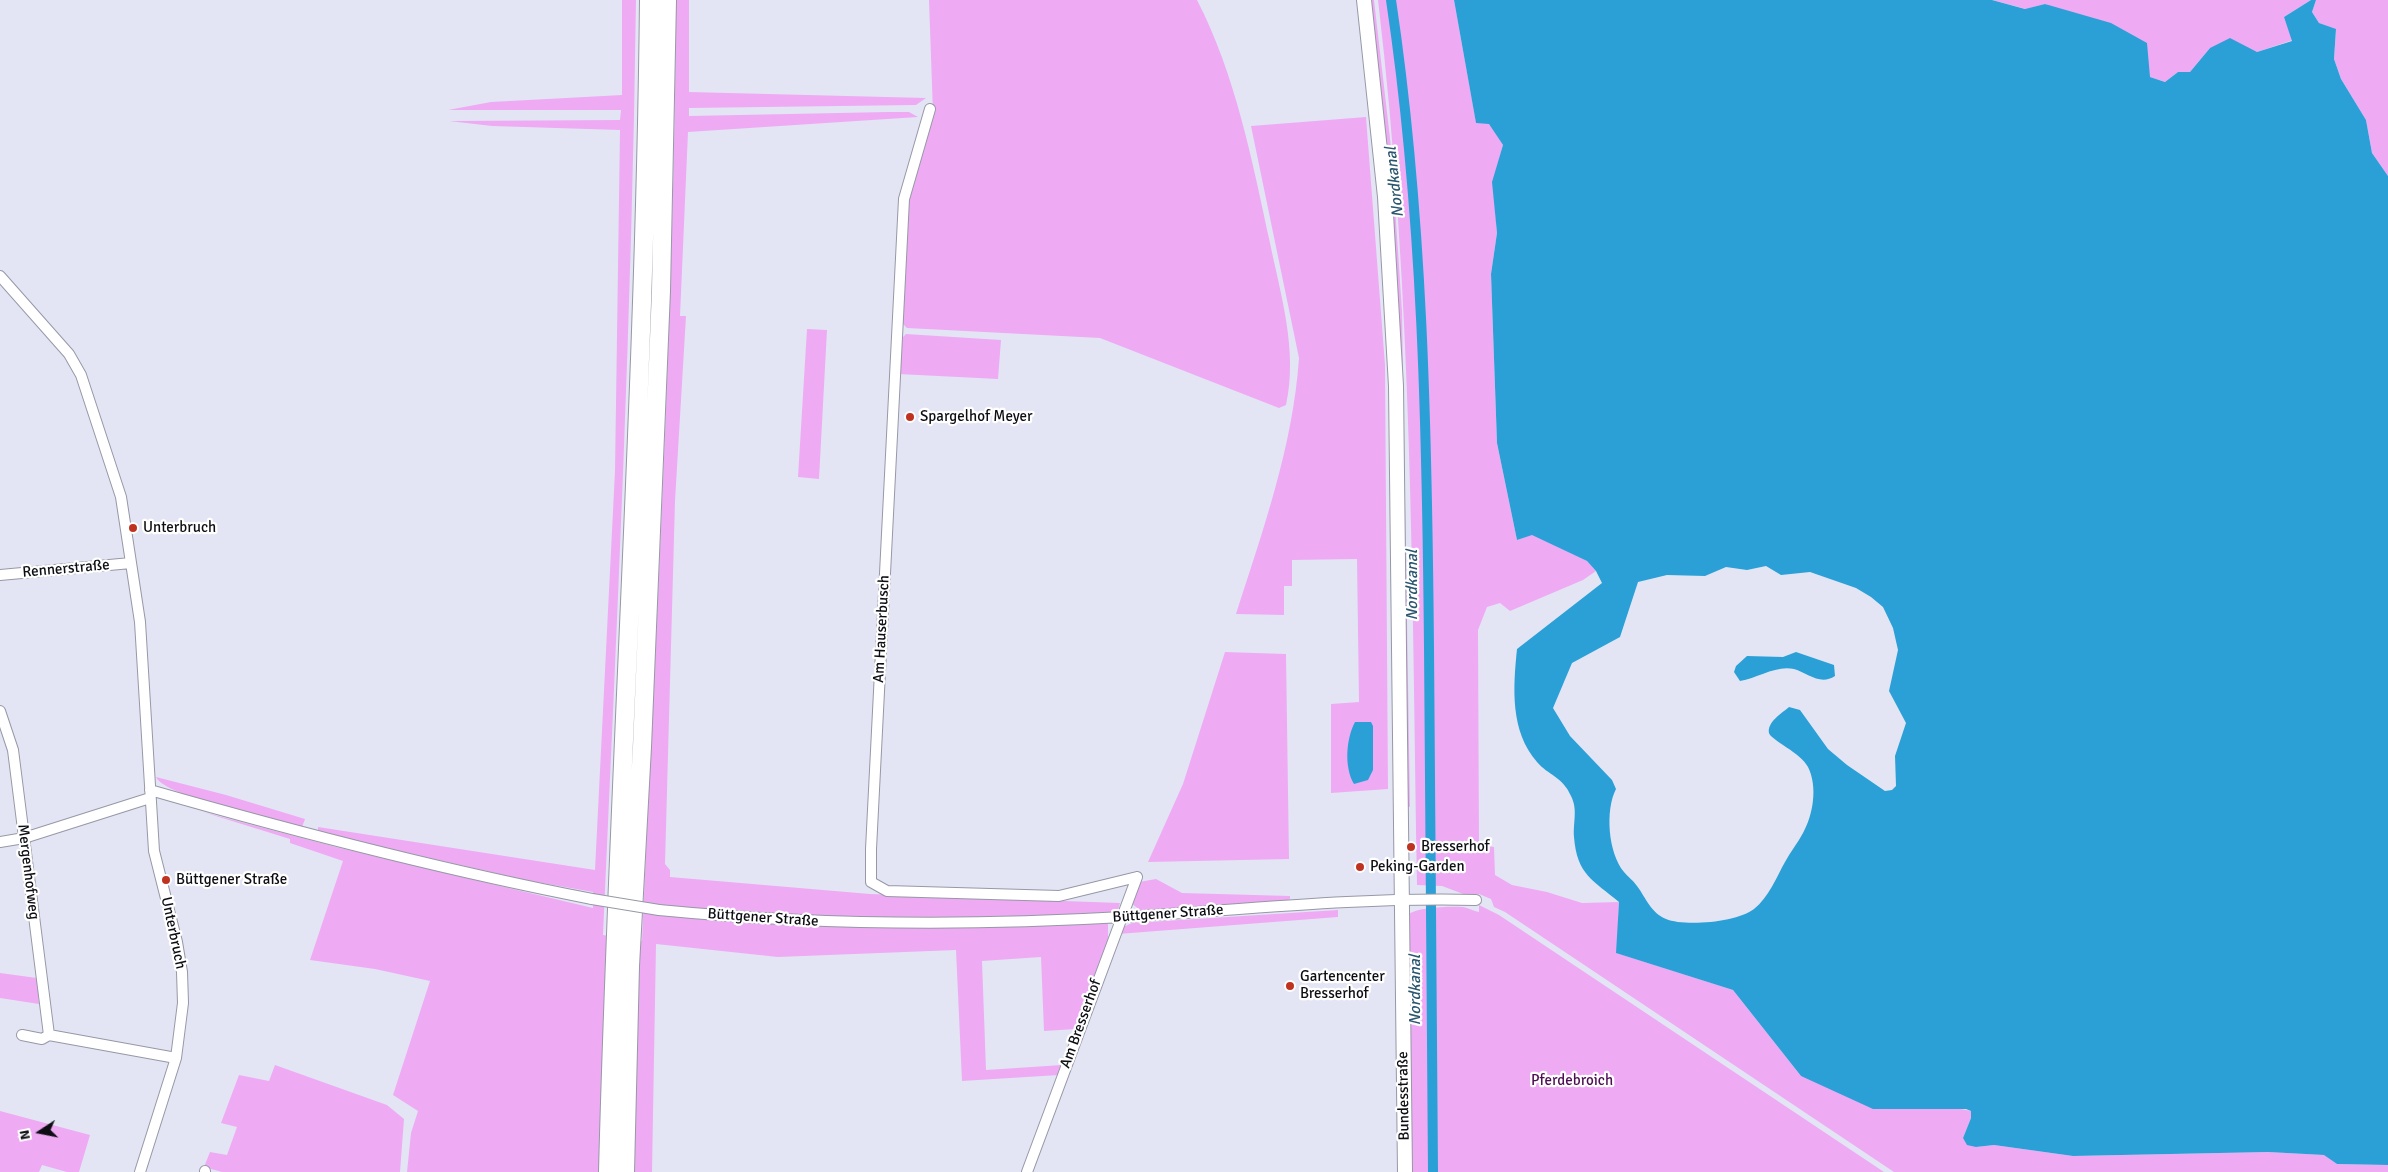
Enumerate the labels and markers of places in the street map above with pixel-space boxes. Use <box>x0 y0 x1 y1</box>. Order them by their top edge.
place label: Spargelhof Meyer <box>920 408 1033 426</box>
marker: Spargelhof Meyer <box>904 411 916 423</box>
place label: Unterbruch <box>143 519 216 537</box>
marker: Unterbruch <box>127 522 139 534</box>
place label: Bresserhof <box>1421 838 1490 856</box>
marker: Bresserhof <box>1405 841 1417 853</box>
place label: Peking-Garden <box>1370 858 1465 876</box>
marker: Peking-Garden <box>1354 861 1366 873</box>
place label: Büttgener Straße <box>176 871 287 889</box>
marker: Büttgener Straße <box>160 874 172 886</box>
place label: Gartencenter Bresserhof <box>1300 968 1385 1003</box>
marker: Gartencenter Bresserhof <box>1284 980 1296 992</box>

